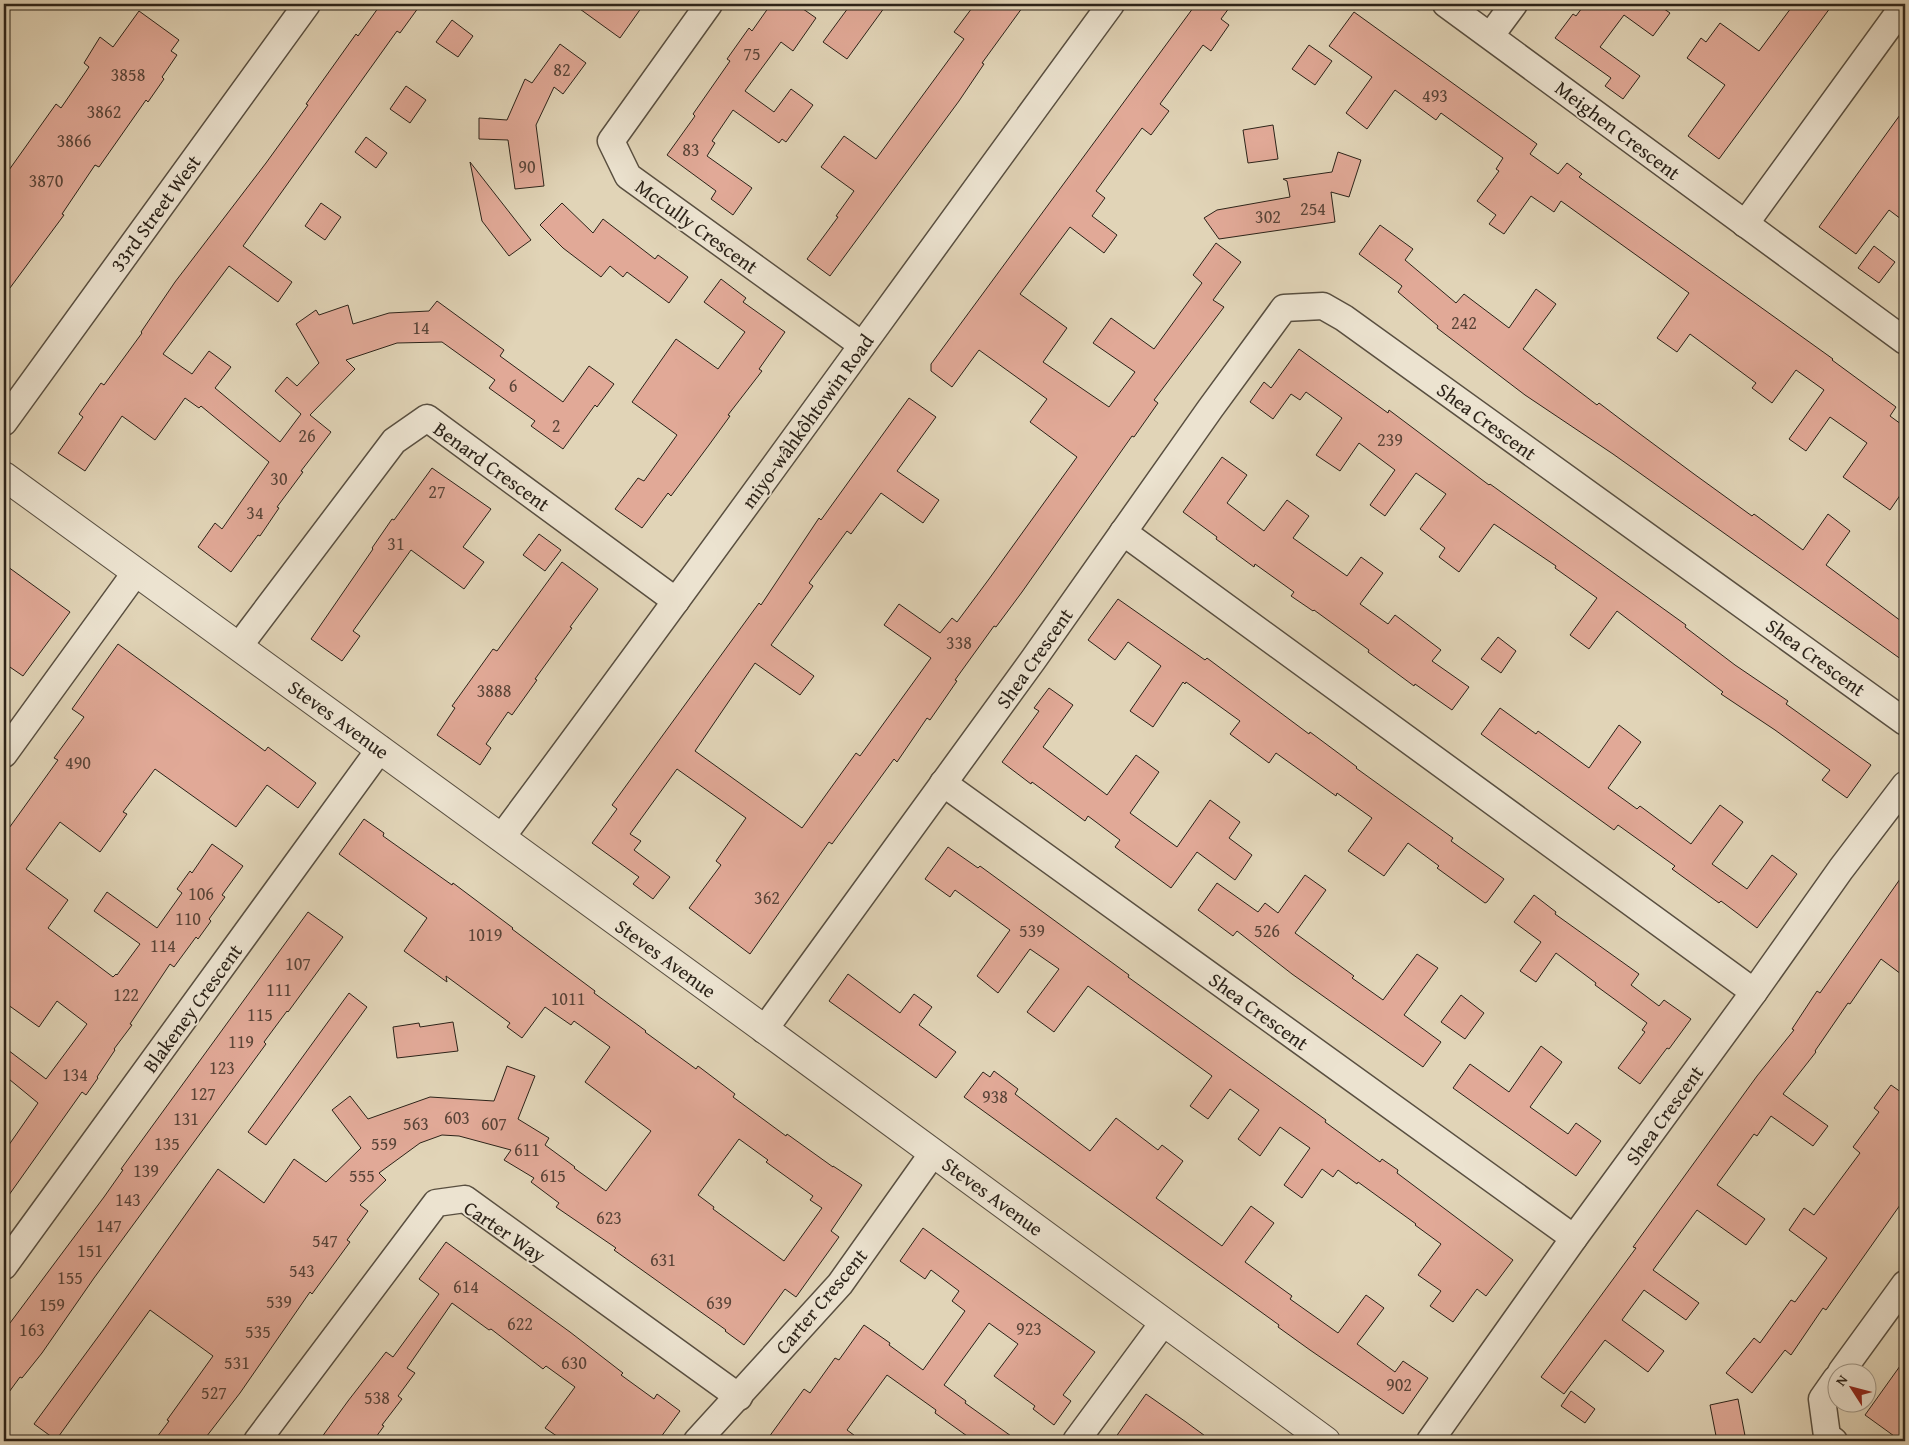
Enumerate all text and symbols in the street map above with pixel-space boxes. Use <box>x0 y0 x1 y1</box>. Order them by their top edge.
house number: 75 <box>743 40 761 67</box>
house number: 82 <box>553 56 571 83</box>
house number: 3858 <box>111 61 145 88</box>
street label: Meighen Crescent <box>1549 73 1687 187</box>
house number: 493 <box>1422 82 1448 109</box>
house number: 3862 <box>87 98 121 125</box>
house number: 3866 <box>57 127 91 154</box>
house number: 83 <box>682 136 700 163</box>
street label: 33rd Street West <box>103 149 207 277</box>
house number: 90 <box>518 153 536 180</box>
house number: 3870 <box>29 167 64 194</box>
street label: McCully Crescent <box>630 172 764 280</box>
house number: 254 <box>1300 195 1326 222</box>
house number: 302 <box>1255 203 1281 230</box>
house number: 242 <box>1451 309 1477 336</box>
house number: 14 <box>412 314 430 341</box>
street label: miyo-wâhkôhtowin Road <box>734 328 880 514</box>
house number: 6 <box>509 372 517 399</box>
street label: Shea Crescent <box>1431 375 1543 467</box>
house number: 2 <box>552 412 560 439</box>
street label: Benard Crescent <box>428 414 556 518</box>
house number: 26 <box>298 422 316 449</box>
house number: 239 <box>1377 426 1403 453</box>
house number: 30 <box>270 465 288 492</box>
house number: 27 <box>428 478 446 505</box>
house number: 34 <box>246 499 264 526</box>
house number: 31 <box>387 530 405 557</box>
street label: Shea Crescent <box>989 602 1079 714</box>
street label: Shea Crescent <box>1760 611 1872 703</box>
house number: 338 <box>946 629 972 656</box>
street label: Steves Avenue <box>282 672 396 766</box>
house number: 3888 <box>477 677 511 704</box>
house number: 490 <box>65 749 91 776</box>
house number: 106 <box>188 880 214 907</box>
house number: 362 <box>754 884 780 911</box>
house number: 110 <box>175 905 201 932</box>
street label: Steves Avenue <box>609 911 723 1005</box>
house number: 539 <box>1019 917 1045 944</box>
house number: 526 <box>1254 917 1280 944</box>
house number: 1019 <box>468 921 502 948</box>
house number: 114 <box>150 932 176 959</box>
street label: Blakeney Crescent <box>135 938 249 1078</box>
house number: 107 <box>285 950 311 977</box>
street label: Shea Crescent <box>1203 965 1315 1057</box>
house number: 111 <box>266 976 292 1003</box>
house number: 122 <box>113 981 139 1008</box>
house number: 1011 <box>551 985 585 1012</box>
house number: 115 <box>247 1001 273 1028</box>
house number: 119 <box>228 1028 254 1055</box>
house number: 123 <box>209 1054 235 1081</box>
street label: Shea Crescent <box>1618 1059 1710 1171</box>
house number: 134 <box>62 1061 88 1088</box>
house number: 127 <box>190 1080 216 1107</box>
house number: 938 <box>982 1083 1008 1110</box>
house number: 603 <box>444 1104 470 1131</box>
house number: 131 <box>173 1105 199 1132</box>
house number: 563 <box>403 1110 429 1137</box>
house number: 607 <box>481 1110 507 1137</box>
house number: 135 <box>154 1130 180 1157</box>
house number: 559 <box>371 1130 397 1157</box>
house number: 611 <box>514 1136 540 1163</box>
street label: Steves Avenue <box>936 1149 1050 1243</box>
house number: 139 <box>133 1157 159 1184</box>
house number: 555 <box>349 1162 375 1189</box>
house number: 615 <box>540 1162 566 1189</box>
house number: 143 <box>115 1186 141 1213</box>
street label: Carter Way <box>458 1193 552 1269</box>
house number: 623 <box>596 1204 622 1231</box>
house number: 147 <box>96 1212 122 1239</box>
house number: 547 <box>312 1227 338 1254</box>
house number: 151 <box>77 1237 103 1264</box>
street label: Carter Crescent <box>768 1242 874 1360</box>
house number: 631 <box>650 1246 676 1273</box>
house number: 543 <box>289 1257 315 1284</box>
house number: 155 <box>57 1264 83 1291</box>
house number: 614 <box>453 1273 479 1300</box>
house number: 539 <box>266 1288 292 1315</box>
house number: 639 <box>706 1289 732 1316</box>
house number: 159 <box>39 1291 65 1318</box>
house number: 622 <box>507 1310 533 1337</box>
house number: 923 <box>1016 1315 1042 1342</box>
house number: 163 <box>19 1316 45 1343</box>
house number: 535 <box>245 1318 271 1345</box>
house number: 531 <box>224 1349 250 1376</box>
house number: 630 <box>561 1349 587 1376</box>
north arrow <box>1826 1362 1876 1412</box>
text: N <box>1831 1370 1853 1390</box>
house number: 902 <box>1386 1371 1412 1398</box>
house number: 527 <box>201 1379 227 1406</box>
house number: 538 <box>364 1384 390 1411</box>

